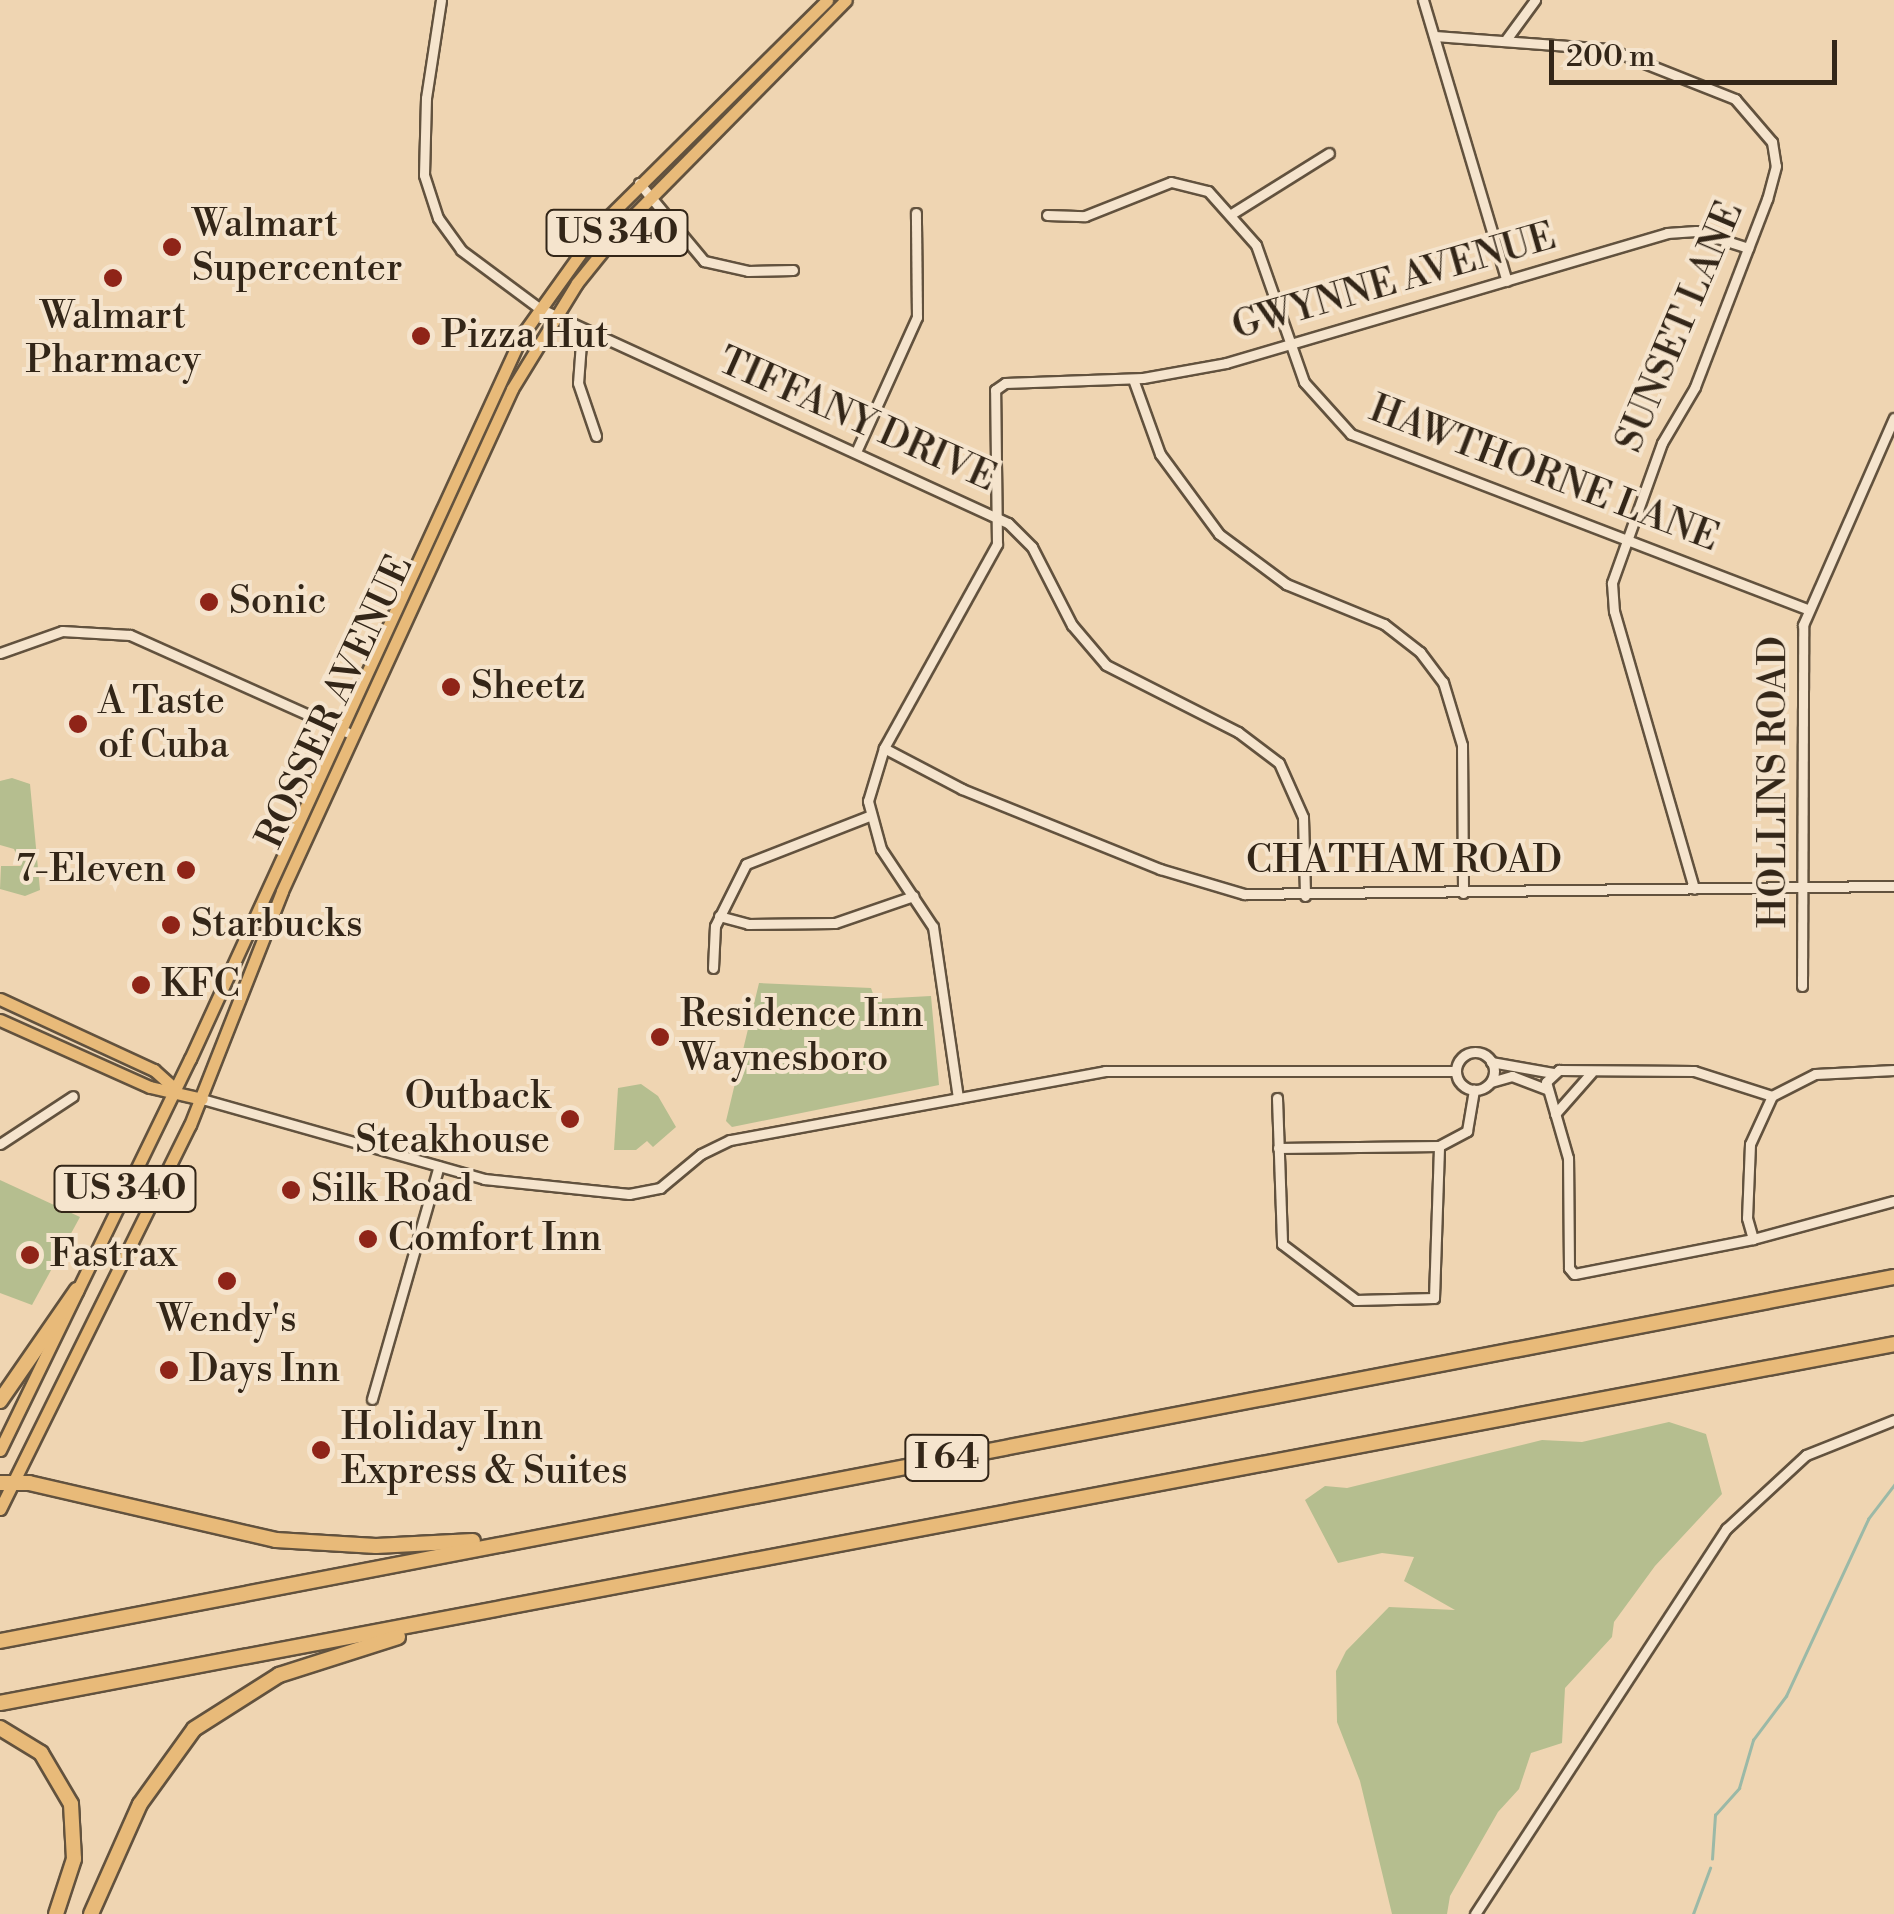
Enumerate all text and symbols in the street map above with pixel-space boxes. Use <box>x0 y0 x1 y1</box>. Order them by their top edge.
scale bar <box>1554 20 1842 82</box>
text: 200 m <box>1566 38 1655 76</box>
street label: SUNSET LANE <box>1607 195 1753 459</box>
place label: Walmart Supercenter <box>192 202 402 292</box>
road number: US 340 <box>544 203 690 263</box>
street label: GWYNNE AVENUE <box>1227 214 1561 350</box>
marker: Walmart Supercenter <box>161 236 183 258</box>
marker: Walmart Pharmacy <box>102 267 124 289</box>
place label: Walmart Pharmacy <box>25 294 201 383</box>
place label: Pizza Hut <box>441 313 609 359</box>
marker: Pizza Hut <box>410 325 432 347</box>
street label: TIFFANY DRIVE <box>711 338 1003 502</box>
street label: HAWTHORNE LANE <box>1363 386 1725 562</box>
street label: ROSSER AVENUE <box>247 548 423 856</box>
place label: Sonic <box>229 579 327 625</box>
marker: Sonic <box>198 591 220 613</box>
street label: HOLLINS ROAD <box>1751 636 1797 928</box>
place label: Sheetz <box>471 664 586 710</box>
marker: Sheetz <box>440 676 462 698</box>
place label: A Taste of Cuba <box>98 679 229 768</box>
marker: A Taste of Cuba <box>67 713 89 735</box>
street label: CHATHAM ROAD <box>1246 838 1562 884</box>
place label: 7-Eleven <box>16 847 166 893</box>
marker: 7-Eleven <box>175 859 197 881</box>
place label: Starbucks <box>191 902 363 948</box>
marker: Starbucks <box>160 914 182 936</box>
place label: KFC <box>161 962 240 1008</box>
marker: KFC <box>130 974 152 996</box>
place label: Residence Inn Waynesboro <box>680 992 924 1082</box>
marker: Residence Inn Waynesboro <box>649 1026 671 1048</box>
place label: Outback Steakhouse <box>355 1074 550 1164</box>
marker: Outback Steakhouse <box>559 1108 581 1130</box>
road number: US 340 <box>52 1159 198 1219</box>
place label: Silk Road <box>311 1167 472 1213</box>
marker: Silk Road <box>280 1179 302 1201</box>
place label: Comfort Inn <box>388 1216 602 1262</box>
marker: Comfort Inn <box>357 1228 379 1250</box>
place label: Fastrax <box>50 1232 177 1278</box>
marker: Fastrax <box>19 1244 41 1266</box>
marker: Wendy's <box>216 1270 238 1292</box>
place label: Wendy's <box>157 1297 297 1343</box>
place label: Days Inn <box>189 1347 340 1393</box>
marker: Days Inn <box>158 1359 180 1381</box>
place label: Holiday Inn Express & Suites <box>341 1405 628 1495</box>
road number: I 64 <box>902 1428 992 1488</box>
marker: Holiday Inn Express & Suites <box>310 1439 332 1461</box>

